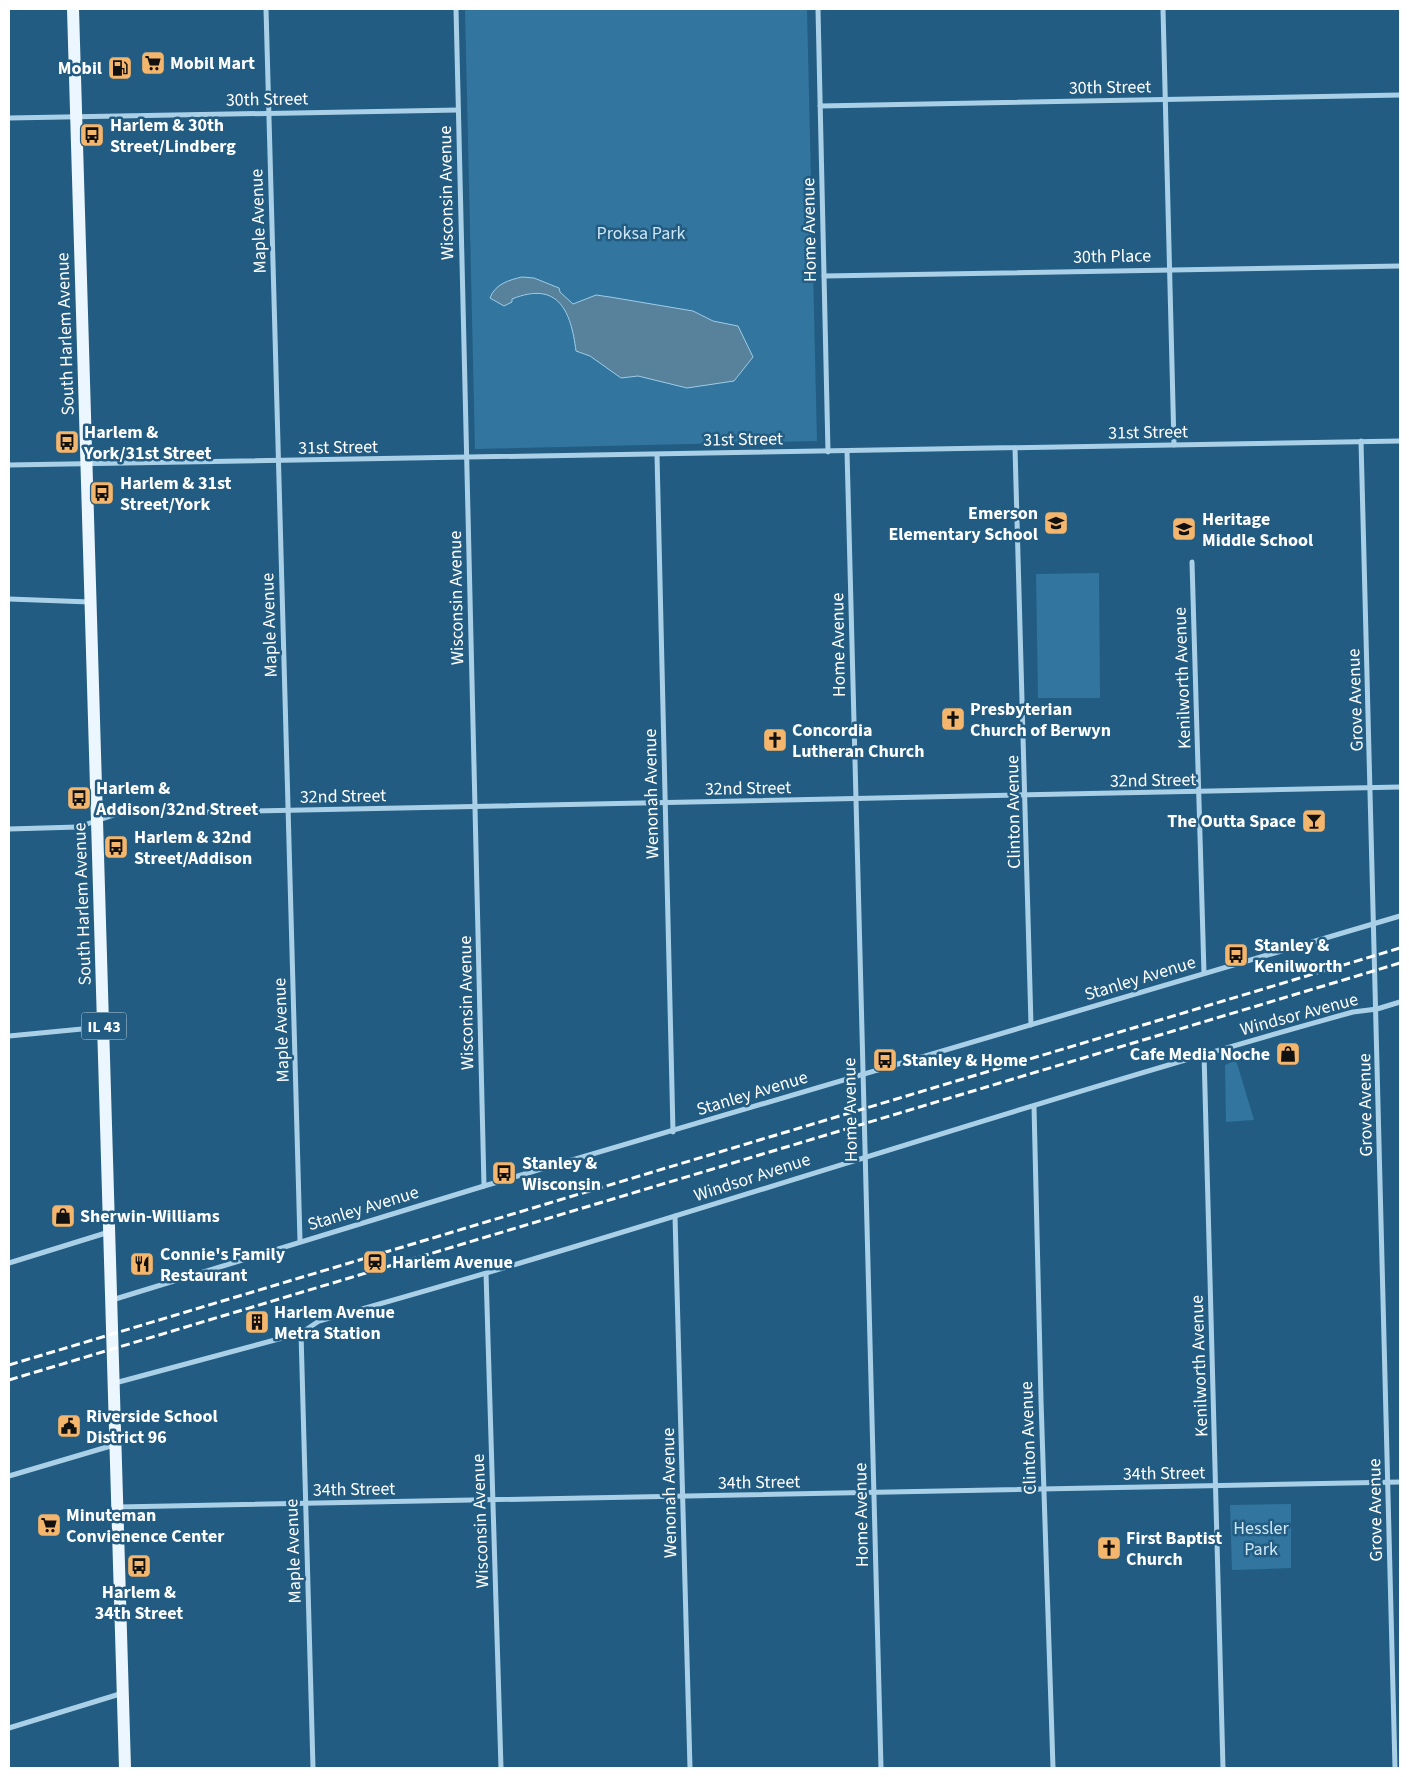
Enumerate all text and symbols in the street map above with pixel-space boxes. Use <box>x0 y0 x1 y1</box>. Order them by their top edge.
supermarket icon: Mobil Mart <box>140 50 166 76</box>
place label: Mobil Mart <box>170 51 255 76</box>
fuel station icon: Mobil <box>107 55 133 81</box>
place label: Mobil <box>58 56 102 81</box>
street label: 30th Street <box>1069 74 1151 101</box>
street label: 30th Street <box>226 86 308 113</box>
place label: Harlem & 30th Street/Lindberg <box>110 113 236 159</box>
bus stop icon: Harlem & 30th Street/Lindberg <box>79 122 105 148</box>
street label: Wisconsin Avenue <box>433 126 460 260</box>
street label: Maple Avenue <box>244 168 273 274</box>
street label: Home Avenue <box>796 178 823 282</box>
park label: Proksa Park <box>597 221 685 246</box>
street label: 30th Place <box>1073 243 1151 270</box>
street label: South Harlem Avenue <box>50 252 81 416</box>
street label: 31st Street <box>1108 419 1188 446</box>
place label: Harlem & York/31st Street <box>83 420 212 466</box>
street label: 31st Street <box>703 426 783 453</box>
bus stop icon: Harlem & York/31st Street <box>54 429 80 455</box>
street label: 31st Street <box>298 434 378 461</box>
place label: Harlem & 31st Street/York <box>120 471 232 517</box>
bus stop icon: Harlem & 31st Street/York <box>89 480 115 506</box>
place label: Emerson Elementary School <box>888 501 1038 547</box>
place label: Heritage Middle School <box>1202 507 1313 553</box>
school or university icon: Emerson Elementary School <box>1043 510 1069 536</box>
school or university icon: Heritage Middle School <box>1171 516 1197 542</box>
street label: Wisconsin Avenue <box>443 531 470 665</box>
street label: Maple Avenue <box>255 572 284 678</box>
street label: Home Avenue <box>825 593 852 697</box>
street label: Kenilworth Avenue <box>1168 607 1197 749</box>
street label: Grove Avenue <box>1341 648 1370 752</box>
place label: Presbyterian Church of Berwyn <box>970 697 1111 743</box>
church icon: Presbyterian Church of Berwyn <box>940 706 966 732</box>
place label: Concordia Lutheran Church <box>792 718 925 764</box>
church icon: Concordia Lutheran Church <box>762 727 788 753</box>
street label: Wenonah Avenue <box>638 728 665 859</box>
street label: Clinton Avenue <box>1000 755 1027 869</box>
street label: 32nd Street <box>1110 767 1196 794</box>
street label: 32nd Street <box>705 775 791 802</box>
place label: Harlem & Addison/32nd Street <box>95 776 258 822</box>
street label: 32nd Street <box>300 783 386 810</box>
bus stop icon: Harlem & Addison/32nd Street <box>66 785 92 811</box>
bar icon: The Outta Space <box>1301 808 1327 834</box>
place label: The Outta Space <box>1167 809 1296 834</box>
street label: South Harlem Avenue <box>67 822 98 986</box>
place label: Harlem & 32nd Street/Addison <box>134 825 252 871</box>
bus stop icon: Harlem & 32nd Street/Addison <box>103 834 129 860</box>
place label: Stanley & Kenilworth <box>1254 933 1343 979</box>
street label: Wisconsin Avenue <box>453 936 480 1070</box>
bus stop icon: Stanley & Kenilworth <box>1223 942 1249 968</box>
street label: Stanley Avenue <box>1082 950 1199 1007</box>
street label: Maple Avenue <box>267 977 296 1083</box>
street label: Windsor Avenue <box>1237 987 1361 1042</box>
road number: IL 43 <box>82 1012 126 1040</box>
shop icon: Cafe Media Noche <box>1275 1041 1301 1067</box>
place label: Cafe Media Noche <box>1130 1042 1270 1067</box>
bus stop icon: Stanley & Home <box>872 1047 898 1073</box>
place label: Stanley & Home <box>902 1048 1028 1073</box>
street label: Grove Avenue <box>1352 1053 1379 1157</box>
street label: Home Avenue <box>837 1058 864 1162</box>
street label: Stanley Avenue <box>694 1065 811 1122</box>
street label: Windsor Avenue <box>691 1147 814 1208</box>
place label: Stanley & Wisconsin <box>522 1151 601 1197</box>
bus stop icon: Stanley & Wisconsin <box>491 1160 517 1186</box>
street label: Stanley Avenue <box>305 1180 422 1237</box>
shop icon: Sherwin-Williams <box>50 1203 76 1229</box>
place label: Sherwin-Williams <box>80 1204 220 1229</box>
place label: Connie's Family Restaurant <box>160 1242 286 1288</box>
station icon: Harlem Avenue <box>362 1249 388 1275</box>
place label: Harlem Avenue <box>392 1250 513 1275</box>
restaurant icon: Connie's Family Restaurant <box>129 1251 155 1277</box>
street label: Kenilworth Avenue <box>1185 1295 1214 1437</box>
place label: Harlem Avenue Metra Station <box>274 1300 395 1346</box>
building icon: Harlem Avenue Metra Station <box>244 1309 270 1335</box>
street label: Clinton Avenue <box>1014 1381 1043 1495</box>
place label: Riverside School District 96 <box>86 1404 218 1450</box>
public building icon: Riverside School District 96 <box>56 1413 82 1439</box>
street label: Wenonah Avenue <box>656 1427 683 1558</box>
street label: Wisconsin Avenue <box>466 1453 495 1589</box>
street label: Grove Avenue <box>1362 1458 1389 1562</box>
street label: 34th Street <box>1123 1460 1205 1487</box>
street label: Home Avenue <box>848 1463 875 1567</box>
street label: 34th Street <box>718 1469 800 1496</box>
street label: 34th Street <box>313 1476 395 1503</box>
street label: Maple Avenue <box>279 1498 308 1604</box>
place label: Minuteman Convienence Center <box>66 1503 225 1549</box>
supermarket icon: Minuteman Convienence Center <box>36 1512 62 1538</box>
park label: Hessler Park <box>1233 1516 1290 1562</box>
place label: First Baptist Church <box>1126 1526 1222 1572</box>
church icon: First Baptist Church <box>1096 1535 1122 1561</box>
bus stop icon: Harlem & 34th Street <box>126 1553 152 1579</box>
place label: Harlem & 34th Street <box>95 1580 183 1626</box>

